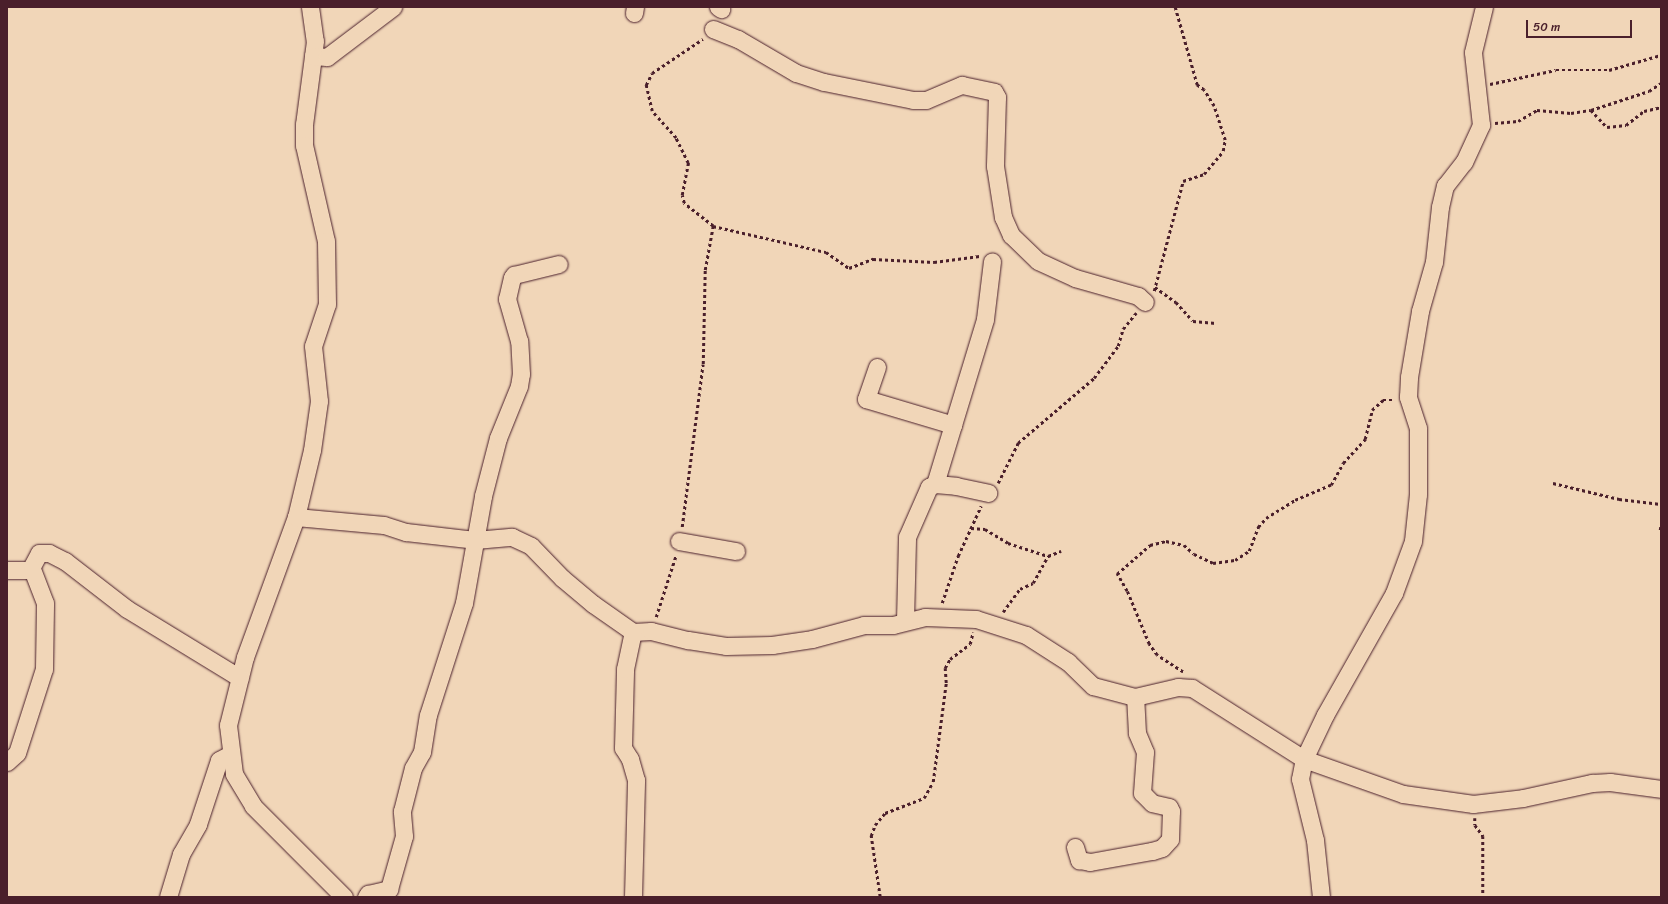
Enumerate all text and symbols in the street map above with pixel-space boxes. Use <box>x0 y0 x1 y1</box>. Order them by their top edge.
scale bar <box>1528 12 1634 38</box>
text: 50 m <box>1533 16 1560 38</box>

